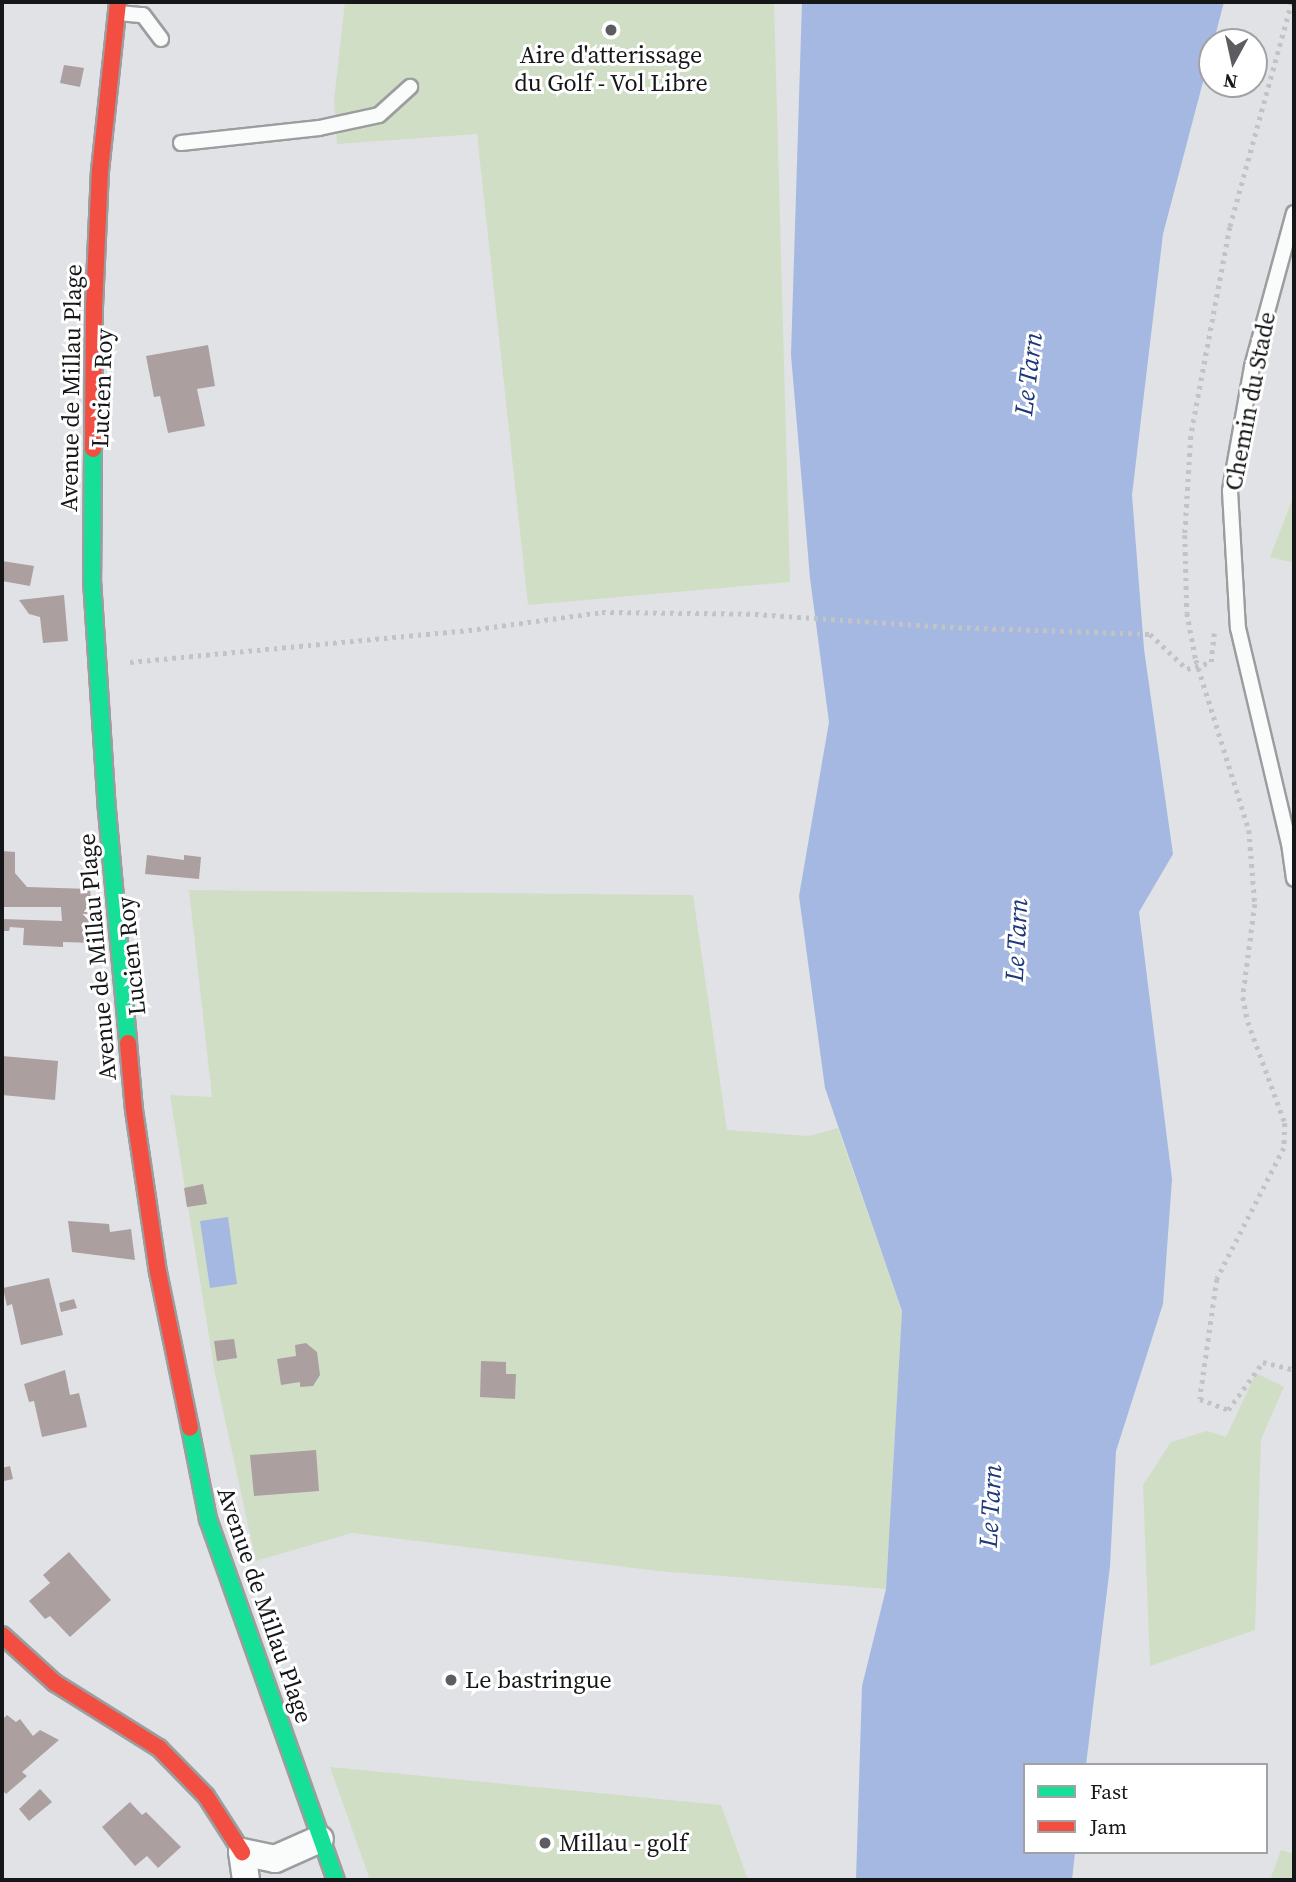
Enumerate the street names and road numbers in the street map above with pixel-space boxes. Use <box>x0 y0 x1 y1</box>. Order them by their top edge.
street label: Avenue de Millau Plage <box>54 264 88 512</box>
street label: Chemin du Stade <box>1219 309 1281 493</box>
street label: Lucien Roy <box>86 328 118 448</box>
street label: Avenue de Millau Plage <box>72 832 122 1082</box>
street label: Lucien Roy <box>110 895 152 1017</box>
street label: Avenue de Millau Plage <box>211 1483 319 1727</box>

